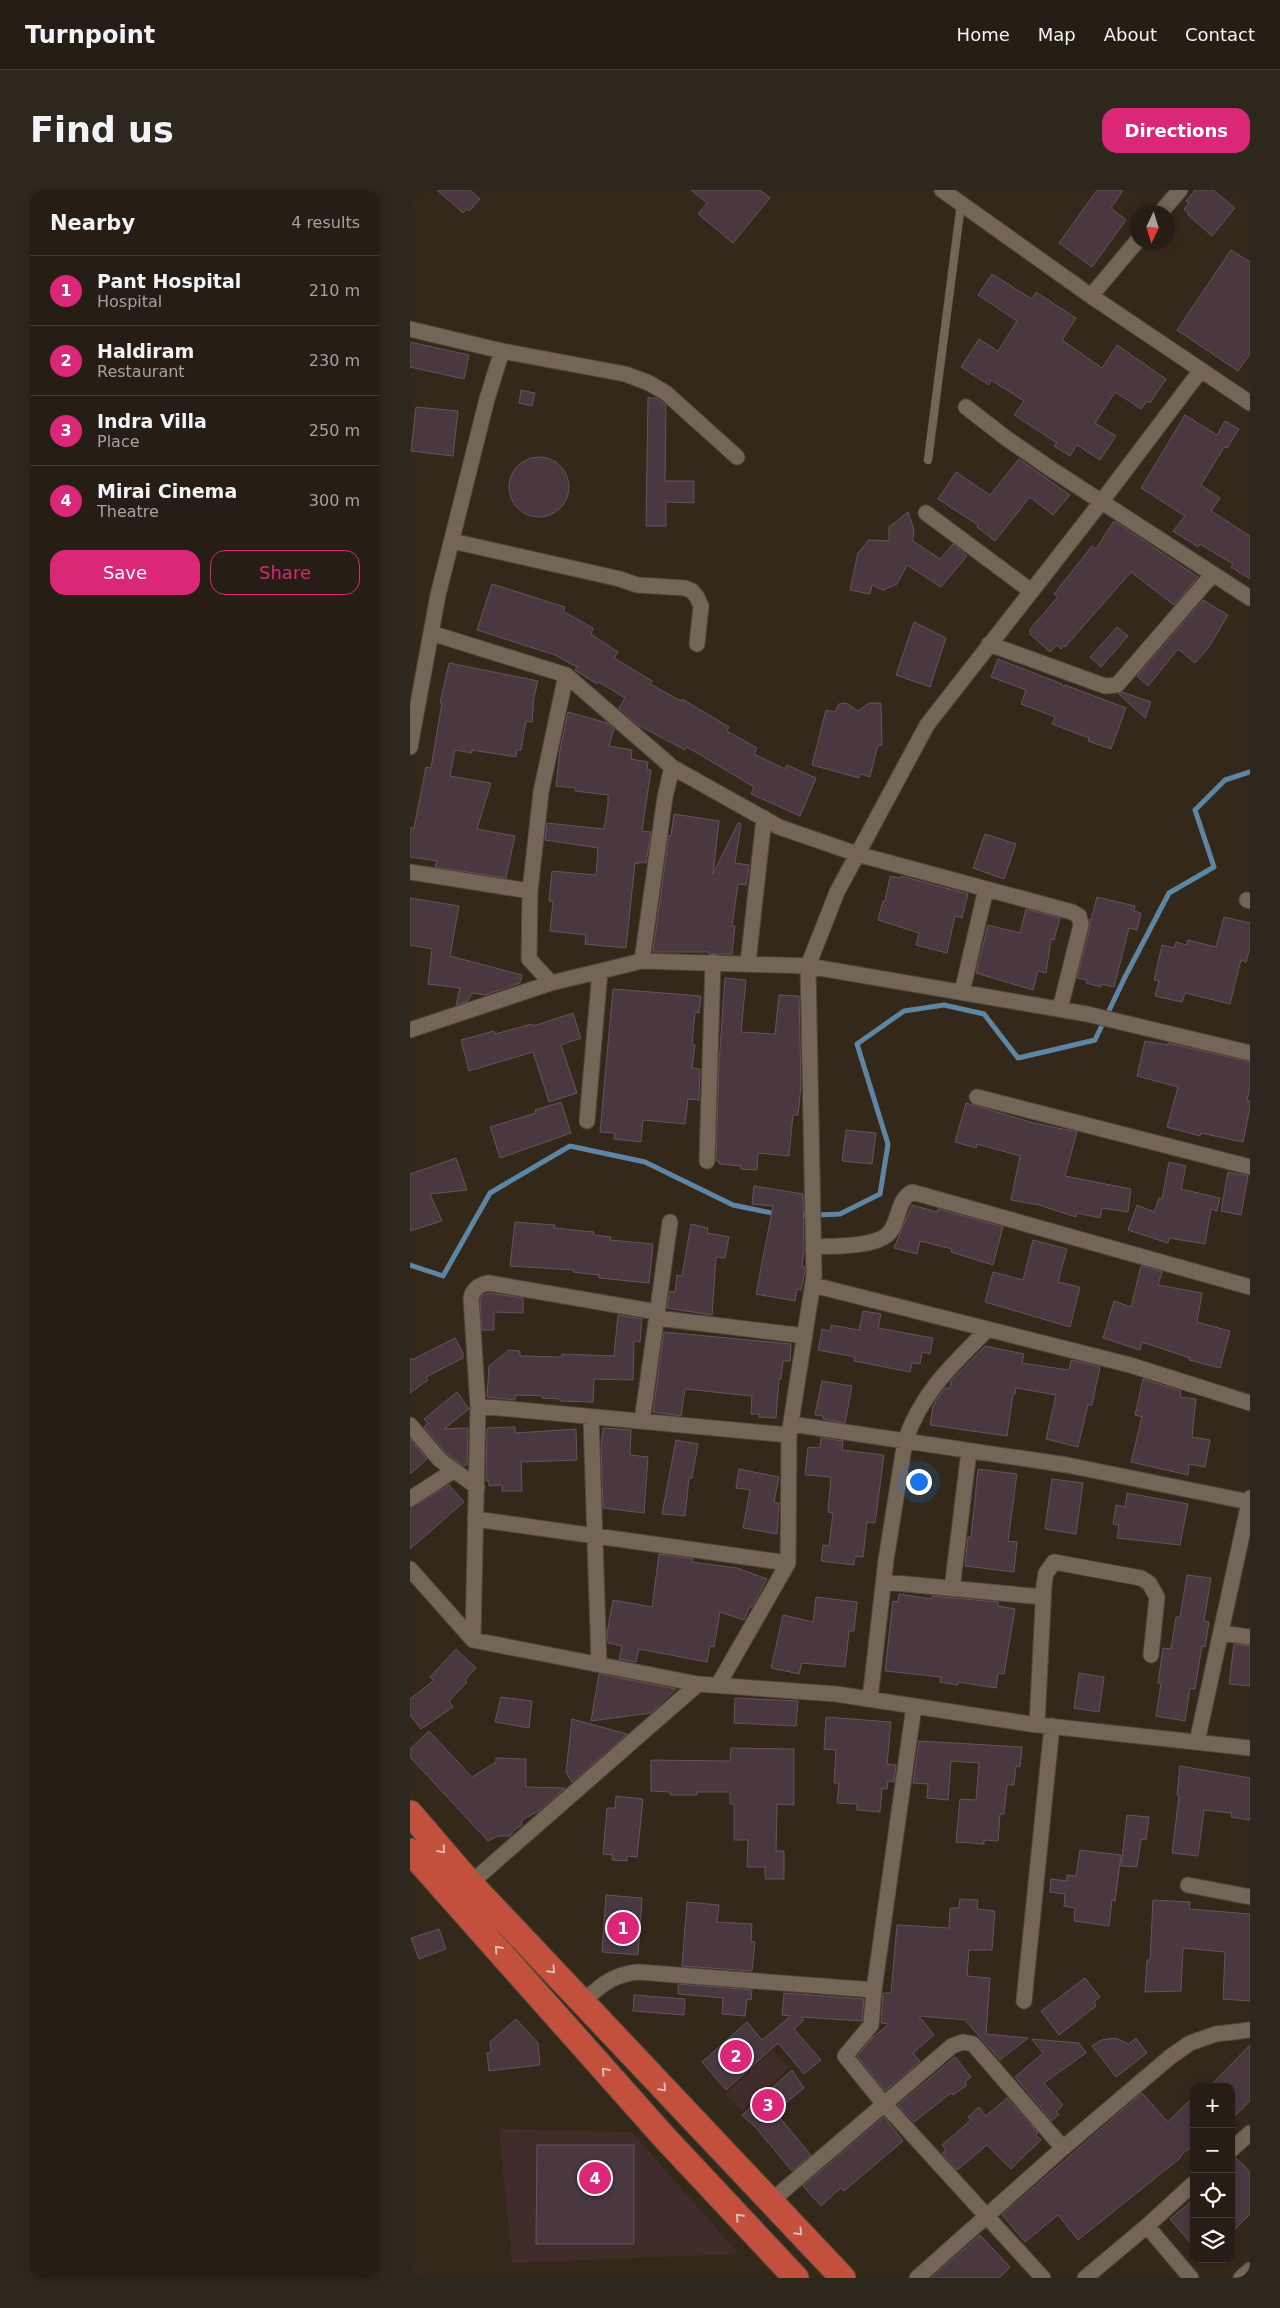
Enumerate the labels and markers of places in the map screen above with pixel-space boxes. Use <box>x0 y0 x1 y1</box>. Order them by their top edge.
pin: 1 <box>607 1909 639 1947</box>
pin: 2 <box>720 2037 752 2075</box>
pin: 3 <box>752 2086 784 2124</box>
pin: 4 <box>579 2159 611 2197</box>

